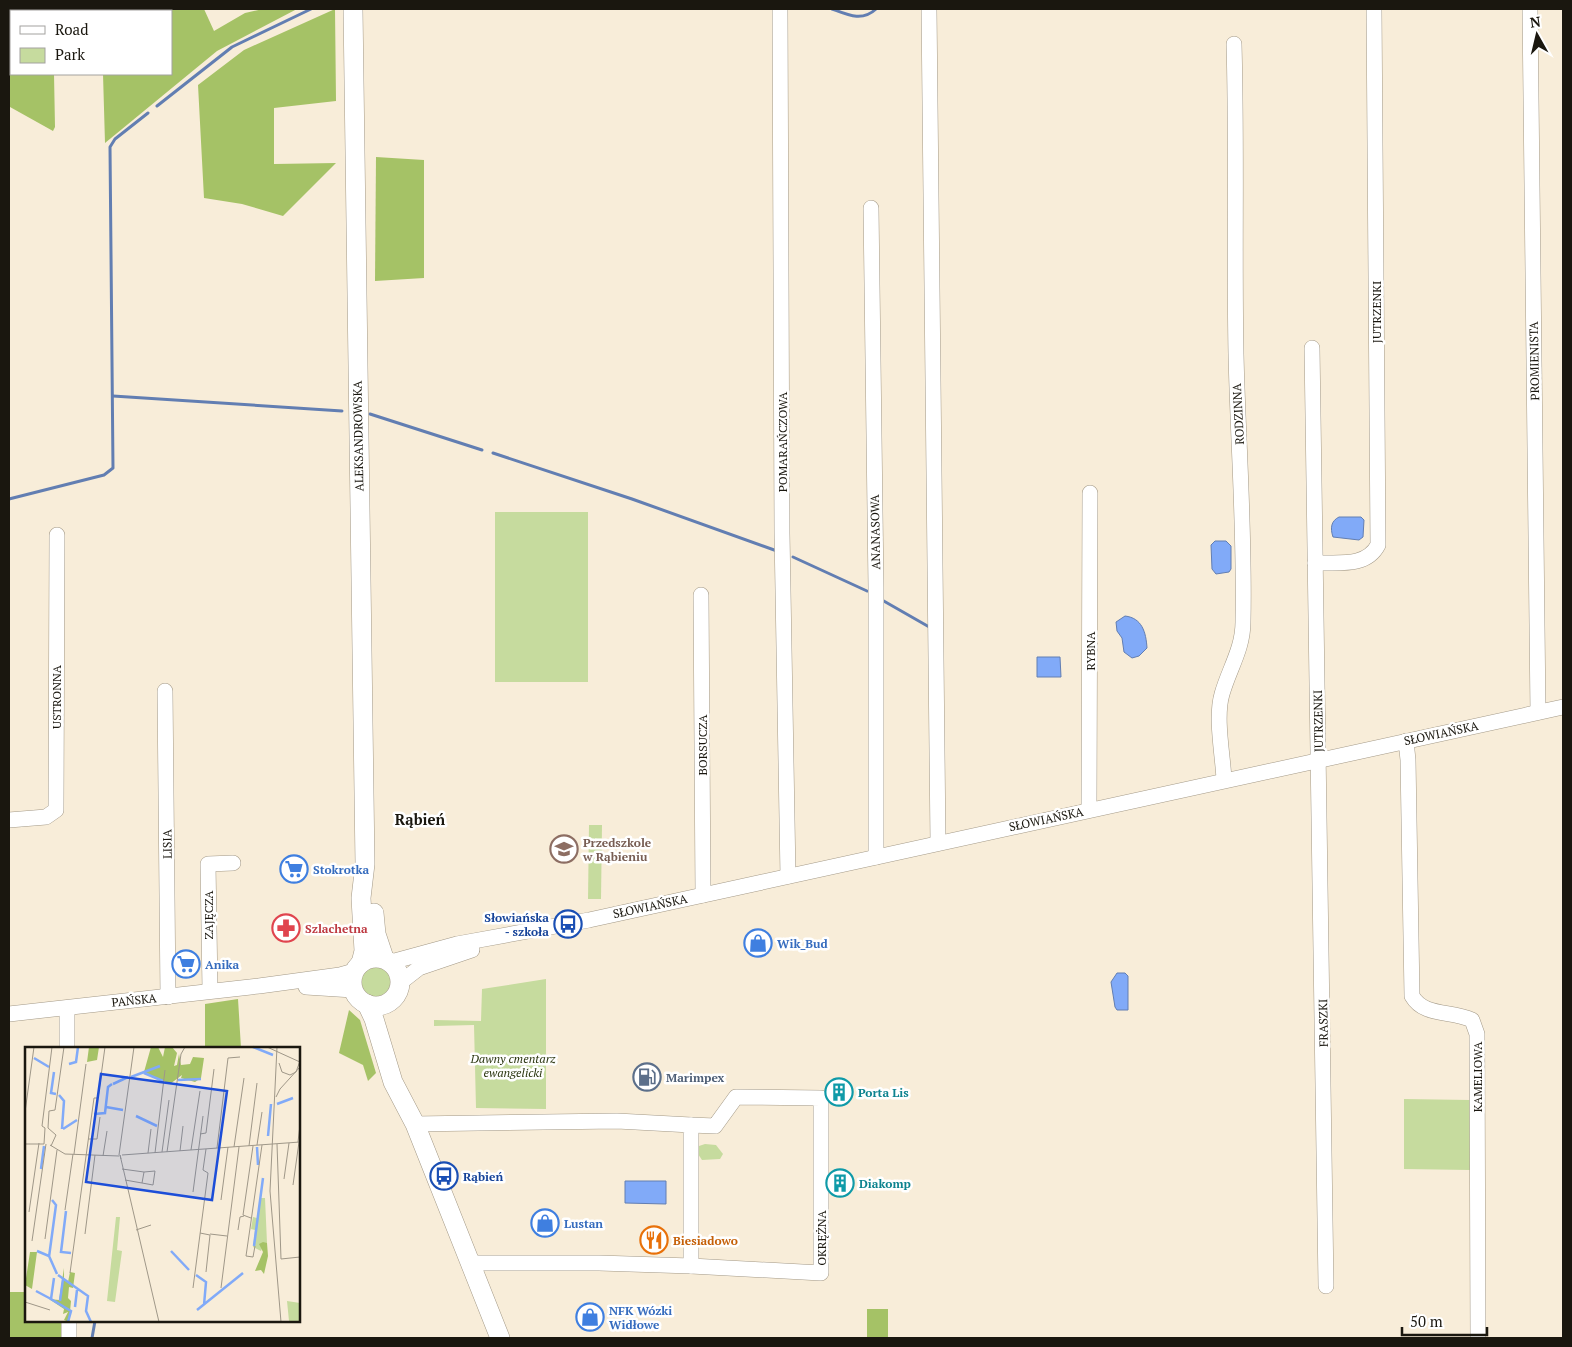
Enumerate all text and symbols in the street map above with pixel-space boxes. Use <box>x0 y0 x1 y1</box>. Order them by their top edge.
legend <box>10 10 172 75</box>
north arrow <box>1512 10 1562 60</box>
text: N <box>1529 11 1542 32</box>
text: Road <box>55 19 88 39</box>
text: Park <box>55 44 85 64</box>
street label: JUTRZENKI <box>1369 281 1384 343</box>
street label: PROMIENISTA <box>1526 321 1542 401</box>
street label: ALEKSANDROWSKA <box>350 380 366 491</box>
street label: RODZINNA <box>1229 382 1247 445</box>
street label: POMARAŃCZOWA <box>775 391 790 492</box>
street label: ANANASOWA <box>867 493 883 570</box>
street label: RYBNA <box>1083 631 1098 671</box>
street label: USTRONNA <box>49 664 64 729</box>
street label: JUTRZENKI <box>1310 690 1326 752</box>
street label: BORSUCZA <box>695 714 710 776</box>
street label: SŁOWIAŃSKA <box>1402 718 1480 748</box>
street label: SŁOWIAŃSKA <box>1007 804 1085 834</box>
district label: Rąbień <box>395 809 446 829</box>
street label: LISIA <box>159 828 175 859</box>
school or university icon: Przedszkole w Rąbieniu <box>549 834 579 864</box>
place label: Przedszkole w Rąbieniu <box>582 835 652 864</box>
supermarket icon: Stokrotka <box>279 854 309 884</box>
place label: Stokrotka <box>313 862 370 877</box>
street label: ZAJĘCZA <box>201 890 216 940</box>
street label: SŁOWIAŃSKA <box>611 891 689 921</box>
bus stop icon: Słowiańska - szkoła <box>553 909 583 939</box>
place label: Słowiańska - szkoła <box>484 910 549 939</box>
pharmacy icon: Szlachetna <box>271 913 301 943</box>
place label: Szlachetna <box>305 921 368 936</box>
shop icon: Wik_Bud <box>743 928 773 958</box>
place label: Wik_Bud <box>777 936 829 951</box>
supermarket icon: Anika <box>171 949 201 979</box>
place label: Anika <box>205 957 239 972</box>
street label: PAŃSKA <box>111 990 158 1010</box>
street label: FRASZKI <box>1315 999 1331 1047</box>
street label: KAMELIOWA <box>1470 1041 1485 1112</box>
inset map <box>25 1047 300 1322</box>
park label: Dawny cmentarz ewangelicki <box>469 1051 556 1080</box>
fuel station icon: Marimpex <box>632 1062 662 1092</box>
place label: Marimpex <box>666 1070 725 1085</box>
building icon: Porta Lis <box>824 1077 854 1107</box>
place label: Porta Lis <box>858 1085 909 1100</box>
bus stop icon: Rąbień <box>429 1161 459 1191</box>
building icon: Diakomp <box>825 1168 855 1198</box>
place label: Rąbień <box>463 1169 504 1184</box>
place label: Diakomp <box>859 1176 911 1191</box>
shop icon: Lustan <box>530 1208 560 1238</box>
street label: OKRĘŻNA <box>814 1209 829 1266</box>
place label: Lustan <box>564 1216 603 1231</box>
restaurant icon: Biesiadowo <box>639 1225 669 1255</box>
place label: Biesiadowo <box>673 1233 738 1248</box>
shop icon: NFK Wózki Widłowe <box>575 1302 605 1332</box>
place label: NFK Wózki Widłowe <box>609 1303 672 1332</box>
scale bar <box>1402 1304 1487 1336</box>
text: 50 m <box>1410 1311 1443 1331</box>

